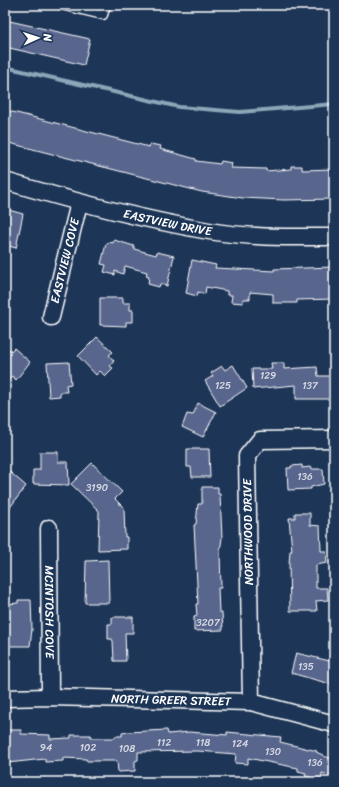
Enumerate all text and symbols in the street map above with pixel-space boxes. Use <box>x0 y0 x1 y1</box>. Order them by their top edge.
north arrow <box>18 18 58 58</box>
text: N <box>38 32 57 42</box>
street label: EASTVIEW DRIVE <box>121 203 215 243</box>
street label: EASTVIEW COVE <box>44 214 86 306</box>
house number: 129 <box>260 367 276 385</box>
house number: 125 <box>215 377 231 395</box>
house number: 137 <box>302 377 319 395</box>
house number: 136 <box>297 468 313 486</box>
street label: NORTHWOOD DRIVE <box>236 477 260 585</box>
house number: 3190 <box>86 479 108 497</box>
street label: MCINTOSH COVE <box>38 565 61 660</box>
house number: 3207 <box>196 614 221 632</box>
house number: 135 <box>298 658 314 676</box>
street label: NORTH GREER STREET <box>111 688 232 713</box>
house number: 112 <box>157 734 171 752</box>
house number: 118 <box>196 734 210 752</box>
house number: 124 <box>232 735 248 753</box>
house number: 94 <box>40 739 52 757</box>
house number: 102 <box>80 739 96 757</box>
house number: 108 <box>119 740 135 758</box>
house number: 130 <box>265 743 281 761</box>
house number: 136 <box>307 754 323 772</box>

